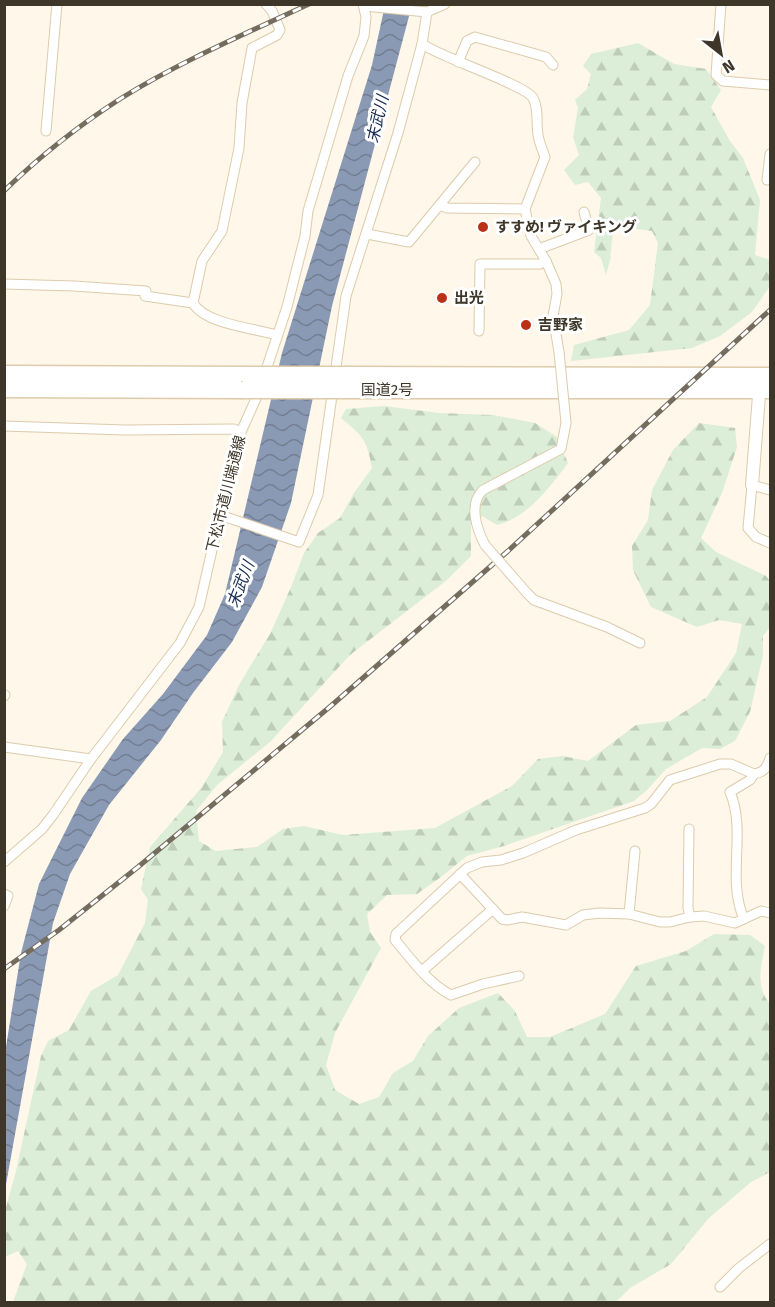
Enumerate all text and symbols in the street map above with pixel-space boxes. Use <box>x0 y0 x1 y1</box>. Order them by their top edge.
north arrow <box>691 24 751 84</box>
text: N <box>719 56 738 77</box>
water label: 末武川 <box>363 92 393 145</box>
place label: すすめ! ヴァイキング <box>495 218 637 236</box>
marker: すすめ! ヴァイキング <box>476 220 490 234</box>
place label: 出光 <box>454 289 484 307</box>
marker: 出光 <box>435 291 449 305</box>
place label: 吉野家 <box>538 316 583 334</box>
marker: 吉野家 <box>519 318 533 332</box>
street label: 国道2号 <box>361 381 413 399</box>
street label: 下松市道川端通線 <box>203 434 249 554</box>
water label: 末武川 <box>223 557 259 610</box>

